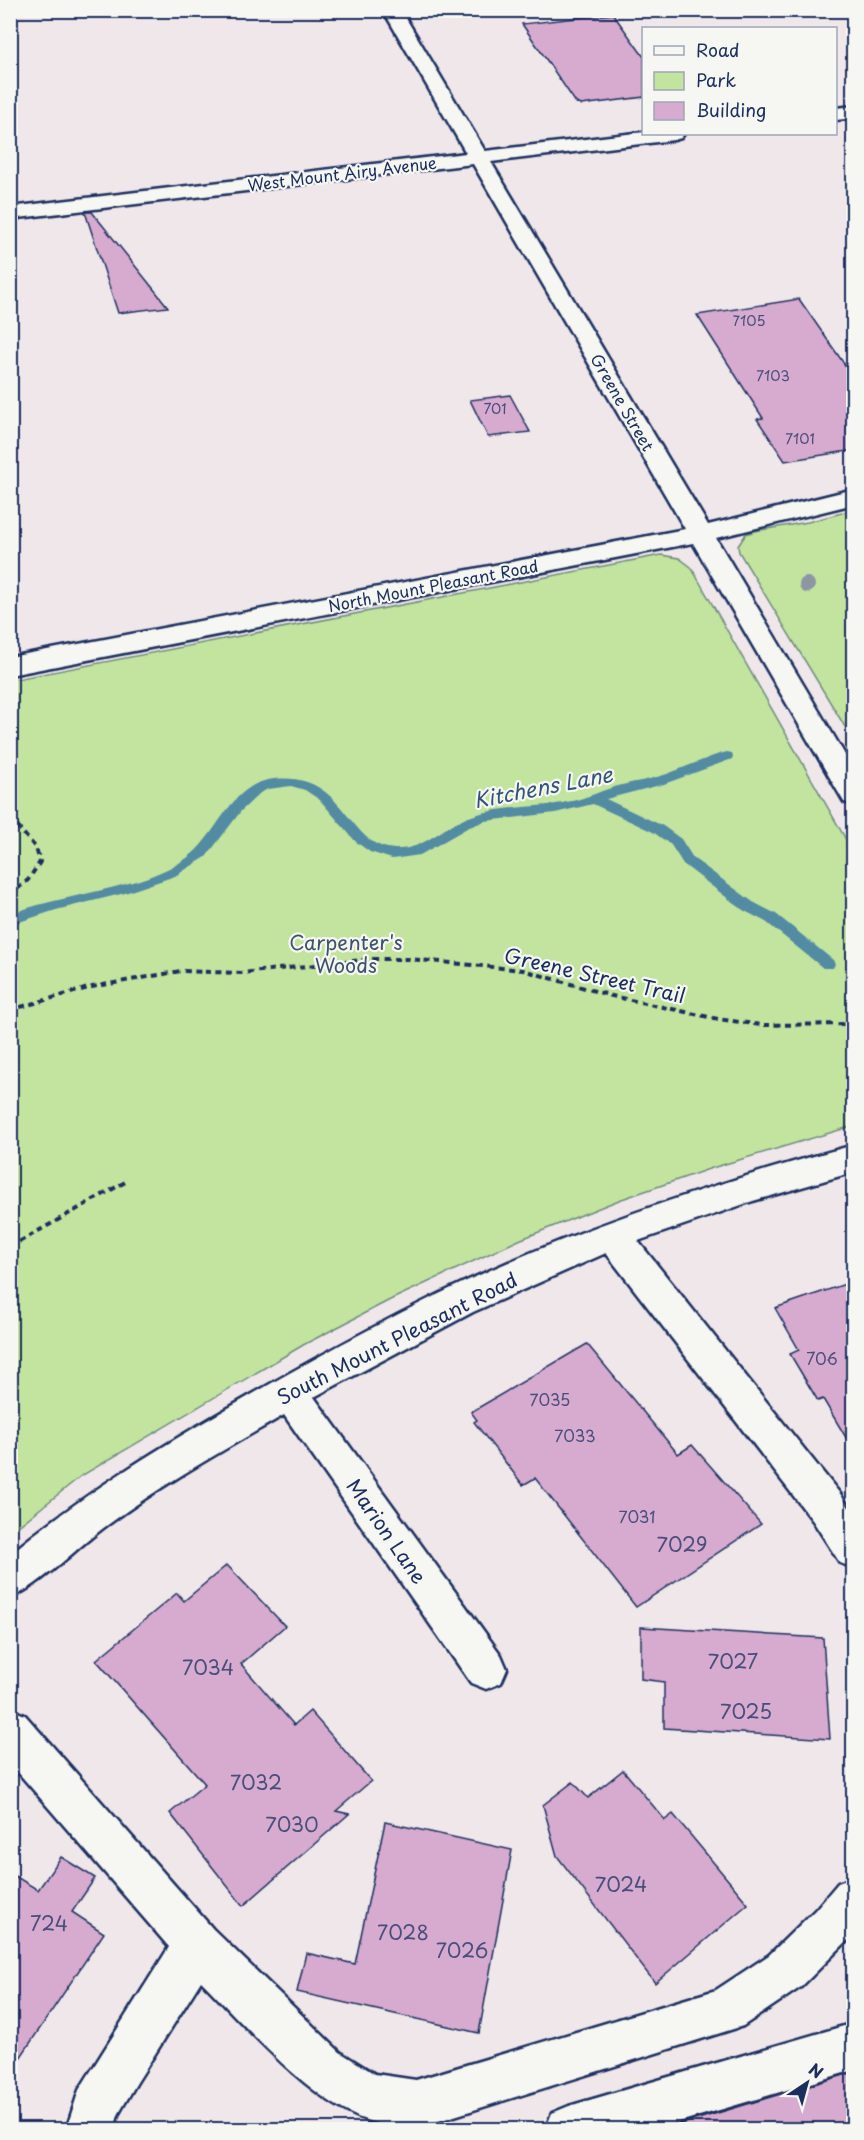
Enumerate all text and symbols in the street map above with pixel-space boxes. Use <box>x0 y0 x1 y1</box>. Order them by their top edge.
legend <box>642 27 837 135</box>
text: Road <box>696 36 740 63</box>
text: Park <box>696 66 736 93</box>
text: Building <box>696 96 766 123</box>
street label: West Mount Airy Avenue <box>246 149 438 196</box>
house number: 7105 <box>733 310 765 331</box>
street label: Greene Street <box>585 349 661 456</box>
house number: 7103 <box>756 365 790 386</box>
house number: 701 <box>483 398 507 419</box>
house number: 7101 <box>785 428 815 449</box>
street label: North Mount Pleasant Road <box>326 553 540 617</box>
water label: Kitchens Lane <box>471 757 616 815</box>
park label: Carpenter's Woods <box>289 927 403 980</box>
street label: Greene Street Trail <box>501 940 689 1010</box>
street label: South Mount Pleasant Road <box>272 1264 522 1412</box>
house number: 706 <box>806 1346 838 1370</box>
house number: 7035 <box>530 1387 570 1411</box>
house number: 7033 <box>554 1423 596 1447</box>
street label: Marion Lane <box>340 1472 434 1590</box>
house number: 7031 <box>618 1504 656 1528</box>
house number: 7029 <box>657 1529 708 1559</box>
house number: 7027 <box>708 1646 758 1676</box>
house number: 7034 <box>182 1652 234 1682</box>
house number: 7025 <box>720 1696 772 1726</box>
house number: 7032 <box>230 1767 282 1797</box>
house number: 7030 <box>265 1809 319 1839</box>
house number: 7024 <box>595 1869 647 1899</box>
house number: 724 <box>30 1908 68 1938</box>
house number: 7028 <box>377 1917 429 1947</box>
house number: 7026 <box>436 1935 488 1965</box>
north arrow <box>777 2053 837 2113</box>
text: N <box>804 2057 829 2083</box>

